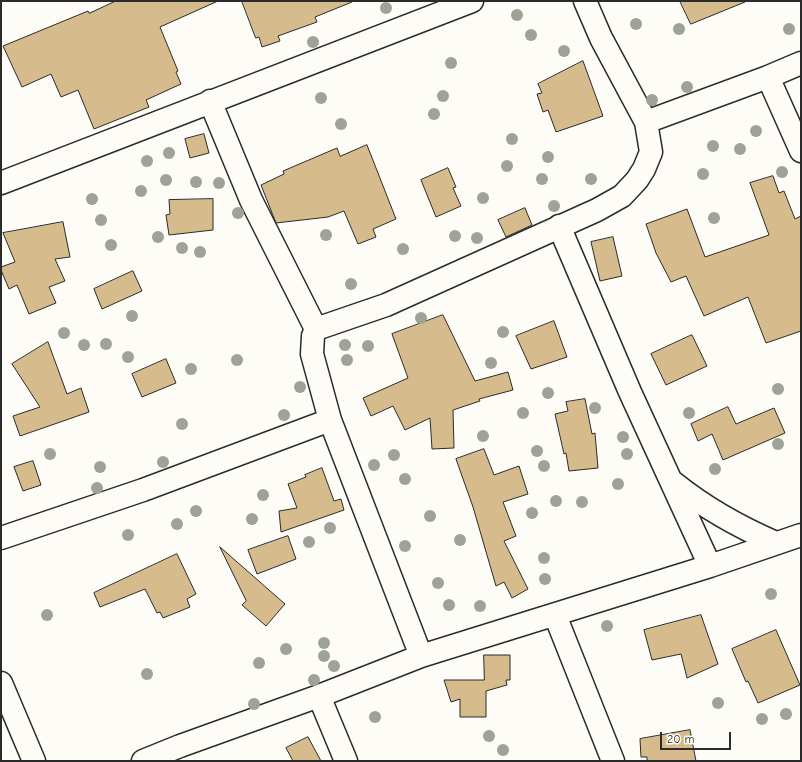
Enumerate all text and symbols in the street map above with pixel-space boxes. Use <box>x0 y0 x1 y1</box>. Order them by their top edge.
scale bar <box>662 724 733 750</box>
text: 20 m <box>667 732 695 746</box>

